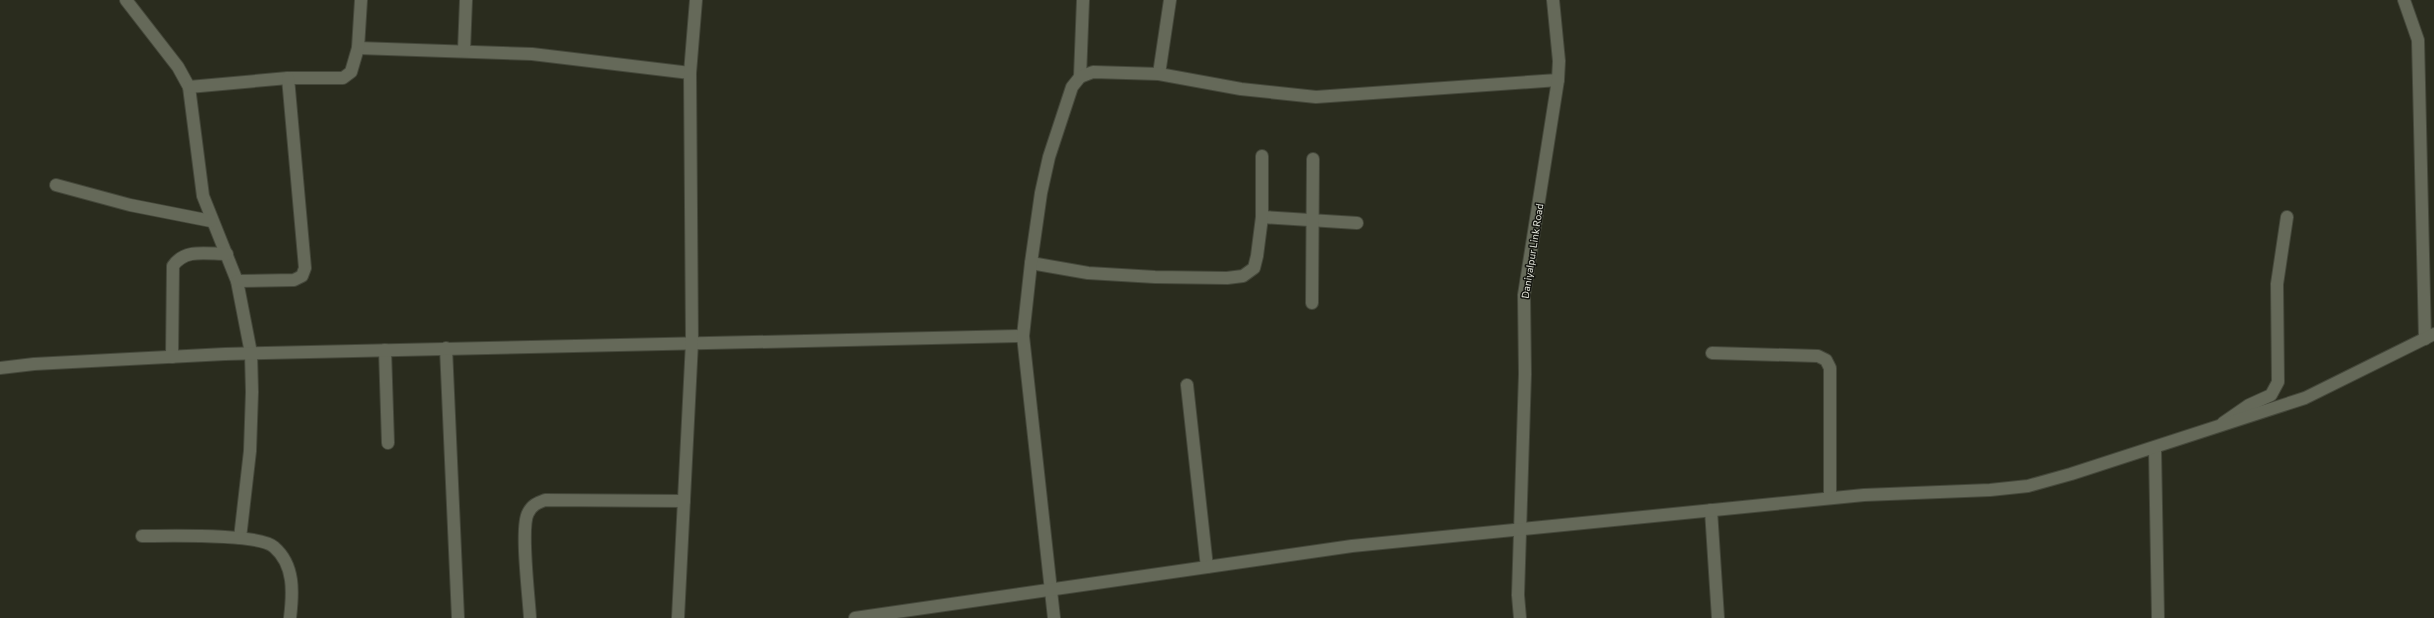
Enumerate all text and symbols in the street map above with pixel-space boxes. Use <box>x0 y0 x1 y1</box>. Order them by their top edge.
street label: Daniyalpur Link Road <box>1519 203 1545 299</box>

